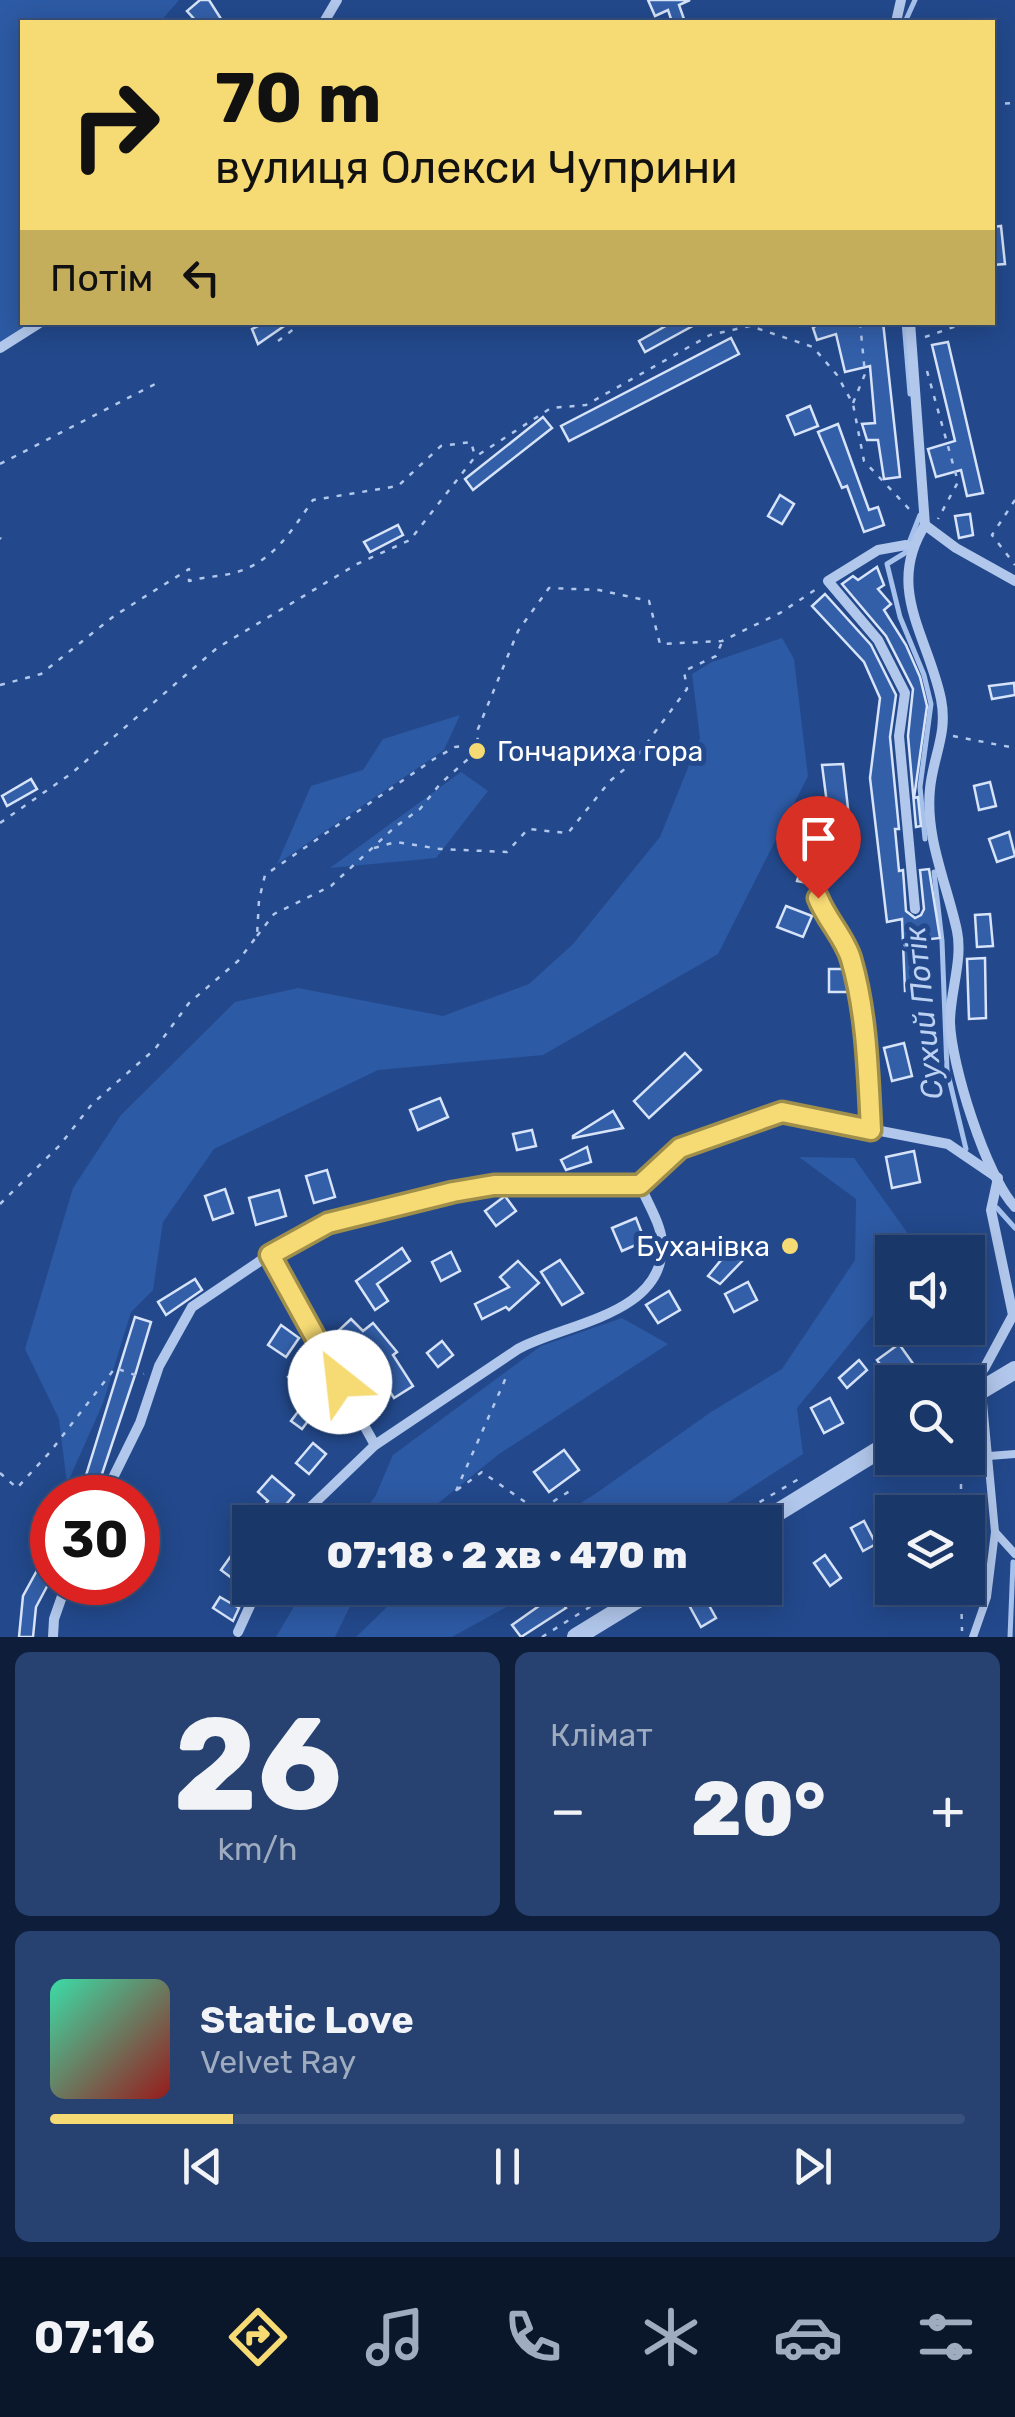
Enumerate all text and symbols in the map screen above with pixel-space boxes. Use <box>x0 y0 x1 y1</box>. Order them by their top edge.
text: 70 m <box>215 57 382 140</box>
icon: right <box>50 60 180 190</box>
text: вулиця Олекси Чуприни <box>215 141 738 194</box>
icon: left <box>174 250 229 305</box>
text: Потім <box>50 255 154 301</box>
place label: Гончариха гора <box>497 735 703 768</box>
marker: Гончариха гора <box>466 740 488 762</box>
pin <box>776 796 861 899</box>
icon: arrive <box>791 811 846 866</box>
water label: Сухий Потік <box>897 924 951 1101</box>
place label: Буханівка <box>636 1230 770 1263</box>
marker: Буханівка <box>779 1235 801 1257</box>
map controls <box>875 1235 985 1605</box>
button: sound <box>875 1235 985 1345</box>
position arrow <box>288 1330 392 1434</box>
button: search <box>875 1365 985 1475</box>
speed limit sign: 30 <box>30 1475 160 1605</box>
button: layers <box>875 1495 985 1605</box>
text: 07:18 · 2 хв · 470 m <box>326 1532 688 1578</box>
text: 26 <box>173 1687 342 1842</box>
text: Клімат <box>550 1716 653 1754</box>
text: 20° <box>691 1765 826 1854</box>
text: − <box>550 1778 586 1843</box>
text: + <box>931 1778 965 1843</box>
text: km/h <box>218 1830 297 1868</box>
text: Static Love <box>200 1997 414 2043</box>
text: Velvet Ray <box>200 2043 356 2081</box>
icon: previous <box>175 2139 230 2194</box>
icon: pause <box>480 2139 535 2194</box>
icon: next <box>785 2139 840 2194</box>
icon: directions <box>223 2302 293 2372</box>
icon: music <box>360 2302 430 2372</box>
icon: phone <box>498 2302 568 2372</box>
icon: climate <box>636 2302 706 2372</box>
icon: car <box>773 2302 843 2372</box>
icon: filters <box>911 2302 981 2372</box>
text: 07:16 <box>34 2311 155 2364</box>

